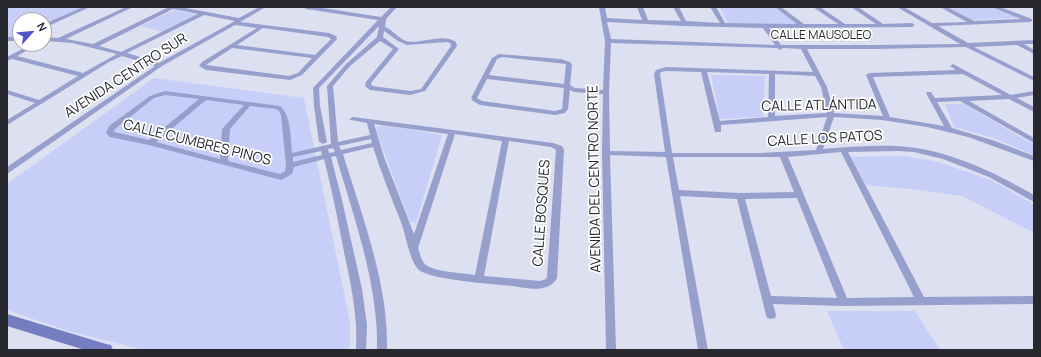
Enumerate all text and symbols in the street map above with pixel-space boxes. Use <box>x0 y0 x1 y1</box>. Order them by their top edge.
north arrow <box>12 12 52 52</box>
text: N <box>34 20 51 34</box>
street label: CALLE MAUSOLEO <box>771 29 871 43</box>
street label: AVENIDA CENTRO SUR <box>61 30 191 122</box>
street label: AVENIDA DEL CENTRO NORTE <box>585 85 605 273</box>
street label: CALLE ATLÁNTIDA <box>761 97 877 115</box>
street label: CALLE CUMBRES PINOS <box>121 116 273 170</box>
street label: CALLE LOS PATOS <box>767 128 883 150</box>
street label: CALLE BOSQUES <box>530 159 554 267</box>

